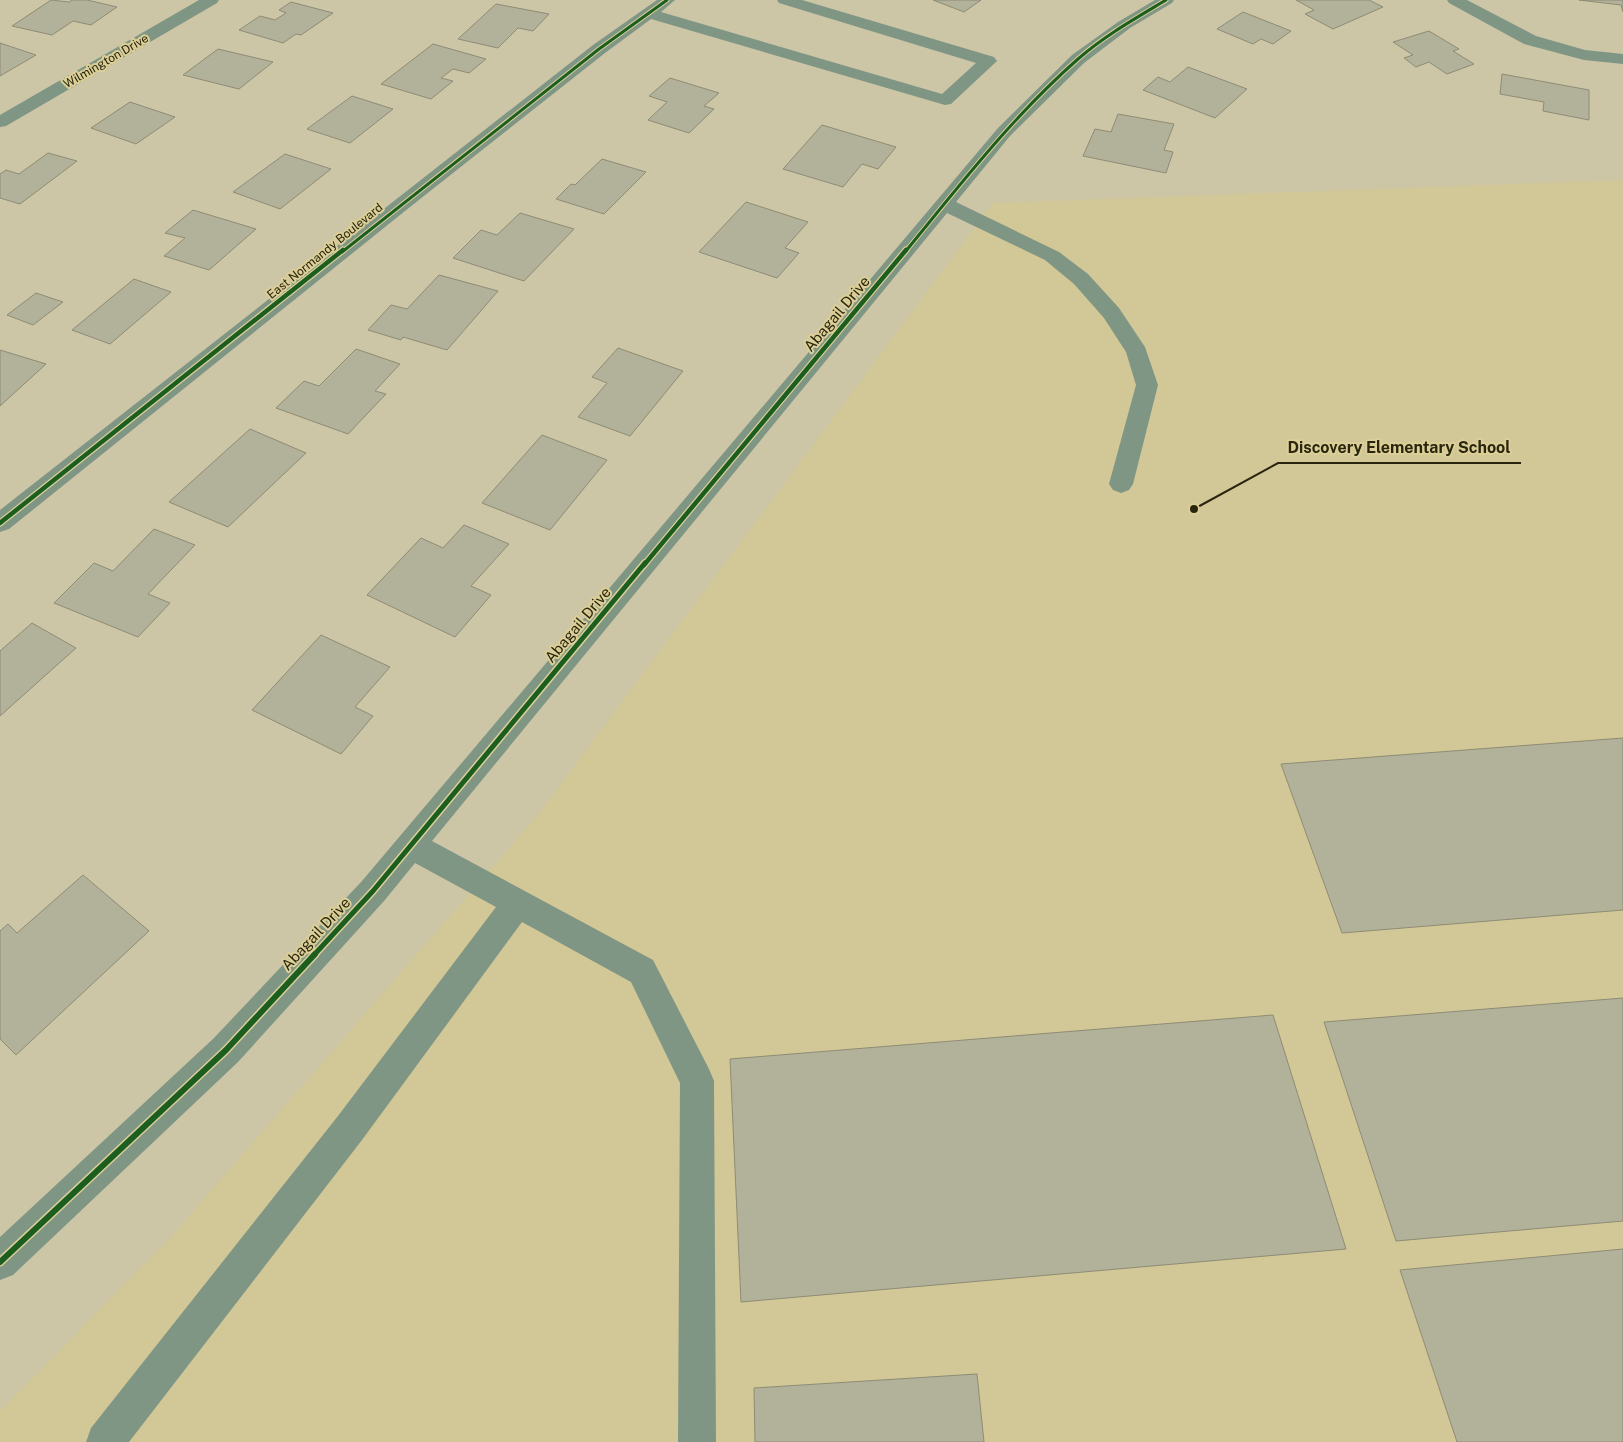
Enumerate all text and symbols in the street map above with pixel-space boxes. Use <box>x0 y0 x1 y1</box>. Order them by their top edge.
street label: Wilmington Drive <box>61 31 151 91</box>
street label: East Normandy Boulevard <box>264 200 386 302</box>
street label: Abagail Drive <box>800 273 873 355</box>
callout: Discovery Elementary School <box>1278 432 1521 463</box>
text: Discovery Elementary School <box>1287 438 1511 457</box>
street label: Abagail Drive <box>541 584 614 666</box>
street label: Abagail Drive <box>278 894 354 974</box>

